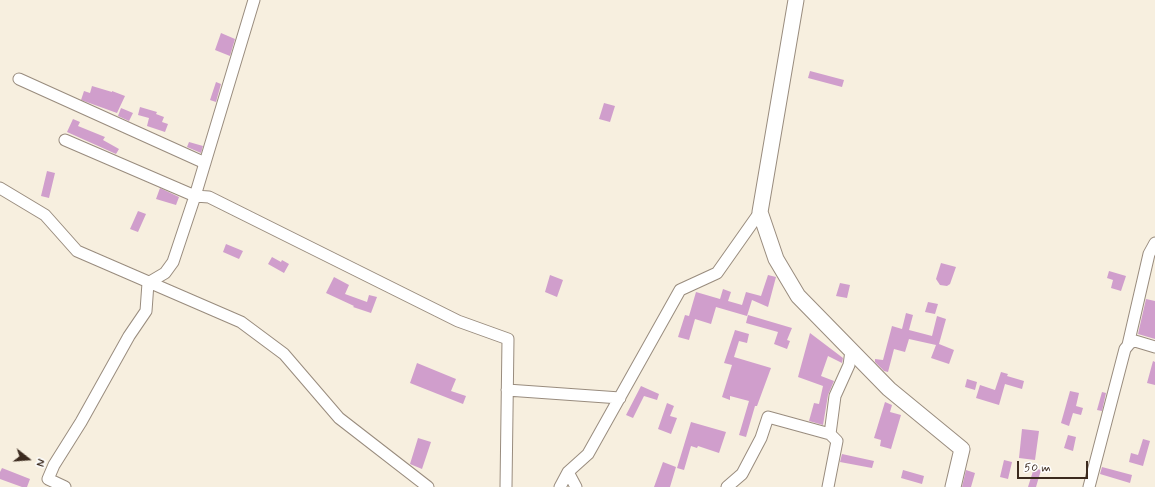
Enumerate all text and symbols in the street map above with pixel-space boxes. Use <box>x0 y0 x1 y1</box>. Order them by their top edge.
north arrow <box>8 439 48 479</box>
scale bar <box>1019 453 1090 479</box>
text: N <box>32 457 47 468</box>
text: 50 m <box>1024 460 1051 476</box>

